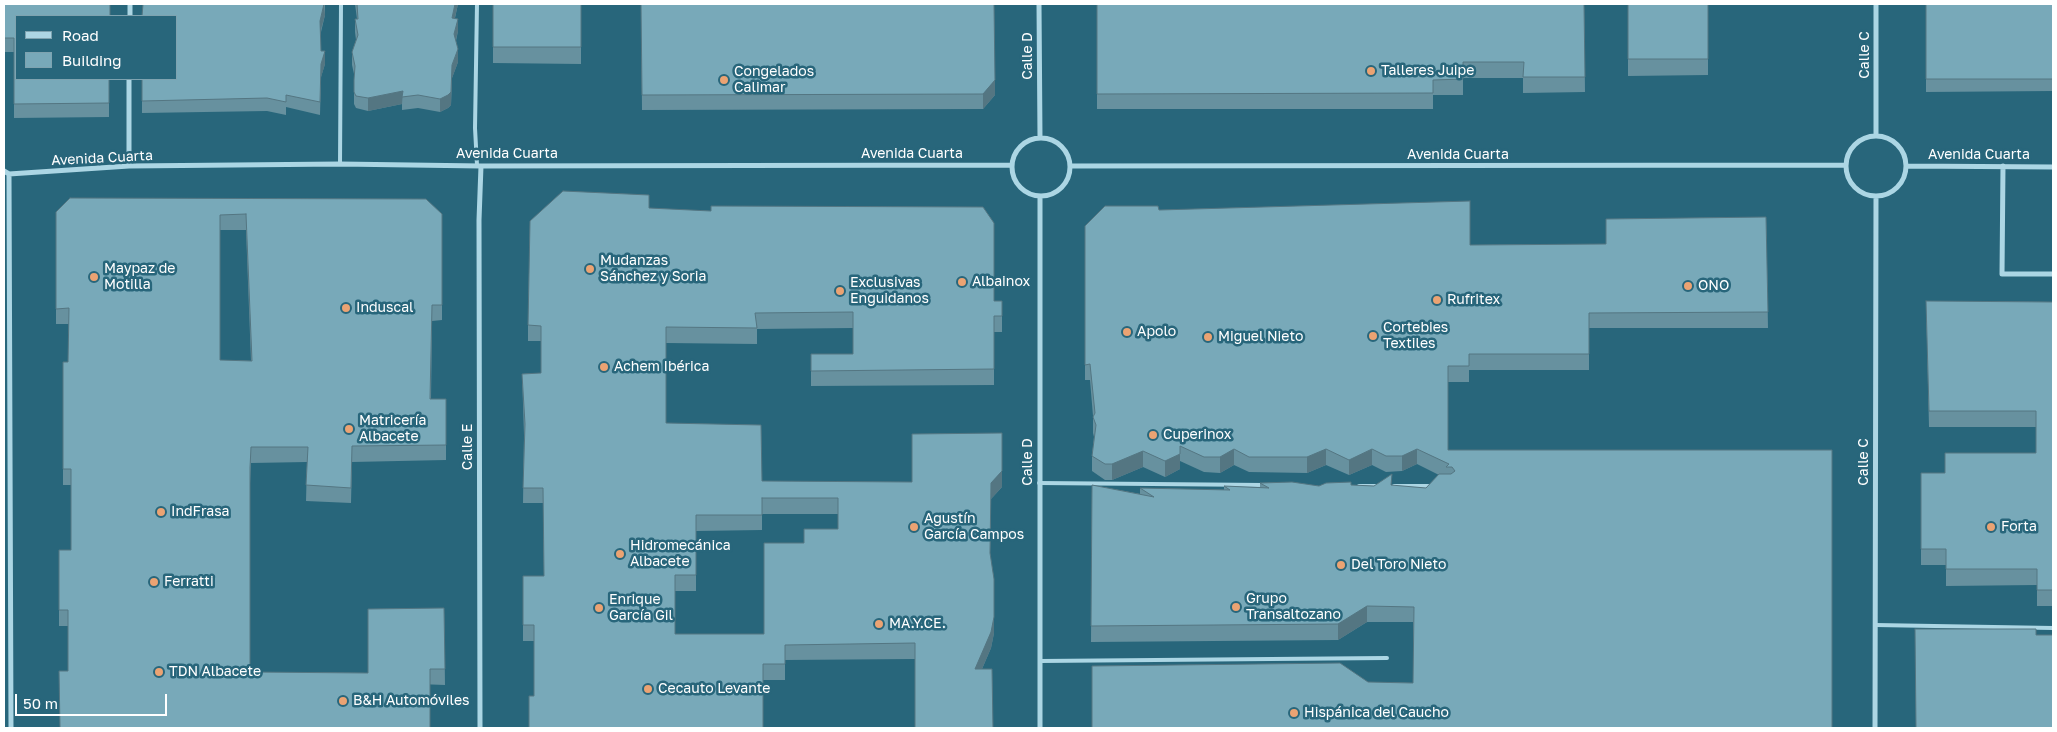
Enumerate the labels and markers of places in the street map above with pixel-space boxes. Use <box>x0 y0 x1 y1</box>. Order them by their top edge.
place label: Talleres Juipe <box>1381 63 1474 79</box>
place label: Congelados Calimar <box>734 64 814 96</box>
marker: Talleres Juipe <box>1365 65 1377 77</box>
marker: Congelados Calimar <box>718 74 730 86</box>
place label: Mudanzas Sánchez y Soria <box>600 253 706 286</box>
place label: Maypaz de Motilla <box>104 261 175 294</box>
marker: Mudanzas Sánchez y Soria <box>584 263 596 275</box>
marker: Maypaz de Motilla <box>88 271 100 283</box>
place label: Albainox <box>972 274 1030 290</box>
place label: Exclusivas Enguidanos <box>850 275 929 308</box>
marker: Albainox <box>956 276 968 288</box>
place label: ONO <box>1698 278 1729 294</box>
marker: ONO <box>1682 280 1694 292</box>
marker: Exclusivas Enguidanos <box>834 285 846 297</box>
place label: Rufritex <box>1447 292 1500 308</box>
marker: Rufritex <box>1431 294 1443 306</box>
place label: Induscal <box>356 300 414 316</box>
marker: Induscal <box>340 302 352 314</box>
place label: Cortebies Textiles <box>1383 320 1448 352</box>
place label: Apolo <box>1137 324 1176 340</box>
marker: Apolo <box>1121 326 1133 338</box>
place label: Miguel Nieto <box>1218 329 1303 345</box>
marker: Cortebies Textiles <box>1367 330 1379 342</box>
marker: Miguel Nieto <box>1202 331 1214 343</box>
place label: Achem Ibérica <box>614 359 709 375</box>
marker: Achem Ibérica <box>598 361 610 373</box>
place label: Matricería Albacete <box>359 413 426 446</box>
marker: Matricería Albacete <box>343 423 355 435</box>
place label: Cuperinox <box>1163 427 1231 443</box>
marker: Cuperinox <box>1147 429 1159 441</box>
place label: IndFrasa <box>171 504 230 520</box>
marker: IndFrasa <box>155 506 167 518</box>
place label: Agustín García Campos <box>924 511 1024 544</box>
place label: Forta <box>2001 519 2037 535</box>
marker: Agustín García Campos <box>908 521 920 533</box>
marker: Forta <box>1985 521 1997 533</box>
place label: Hidromecánica Albacete <box>630 538 731 570</box>
marker: Hidromecánica Albacete <box>614 548 626 560</box>
place label: Del Toro Nieto <box>1351 557 1446 573</box>
marker: Del Toro Nieto <box>1335 559 1347 571</box>
place label: Ferratti <box>164 574 214 590</box>
marker: Ferratti <box>148 576 160 588</box>
place label: Grupo Transaltozano <box>1246 591 1341 624</box>
place label: Enrique García Gil <box>609 592 673 624</box>
marker: Grupo Transaltozano <box>1230 601 1242 613</box>
marker: Enrique García Gil <box>593 602 605 614</box>
place label: MA.Y.CE. <box>889 616 946 632</box>
marker: MA.Y.CE. <box>873 618 885 630</box>
place label: TDN Albacete <box>169 664 261 680</box>
marker: TDN Albacete <box>153 666 165 678</box>
place label: Cecauto Levante <box>658 681 770 697</box>
marker: Cecauto Levante <box>642 683 654 695</box>
place label: B&H Automóviles <box>353 693 469 709</box>
marker: B&H Automóviles <box>337 695 349 707</box>
place label: Hispánica del Caucho <box>1304 705 1449 721</box>
marker: Hispánica del Caucho <box>1288 707 1300 719</box>

